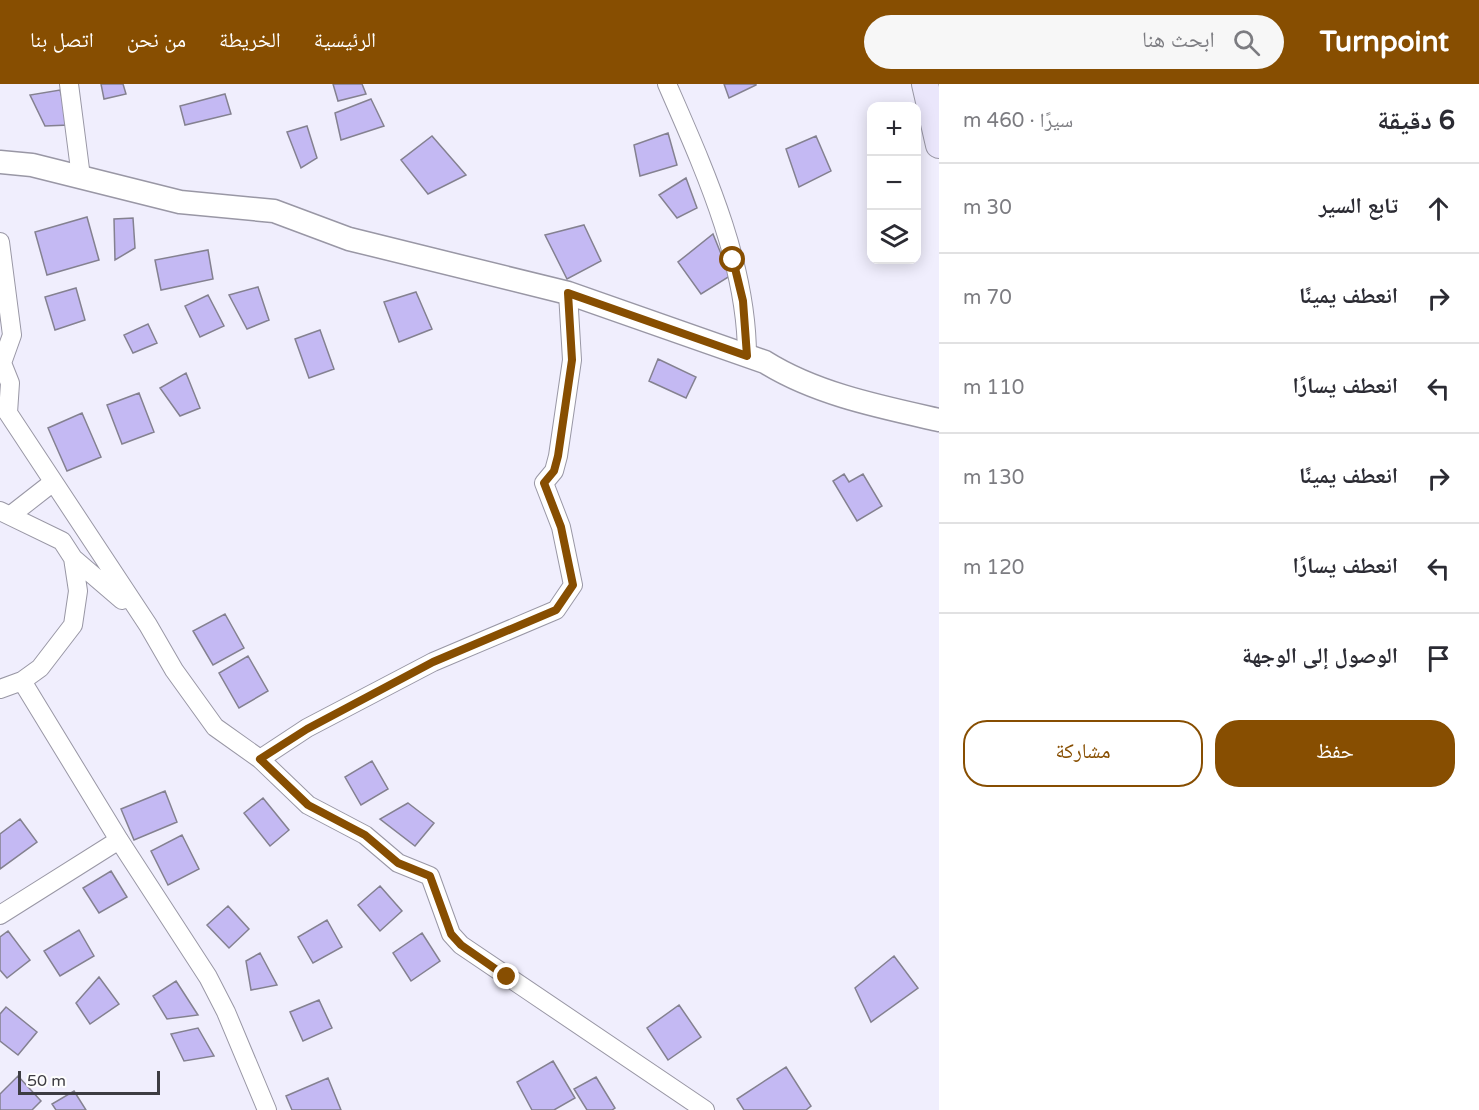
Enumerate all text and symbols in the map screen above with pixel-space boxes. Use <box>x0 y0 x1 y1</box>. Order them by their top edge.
search box <box>864 15 1284 69</box>
text: Turnpoint <box>1320 25 1449 59</box>
icon: search <box>1230 26 1263 59</box>
text: ابحث هنا <box>1142 27 1215 53</box>
text: اتصل بنا <box>30 28 94 53</box>
text: من نحن <box>127 28 186 53</box>
text: الخريطة <box>219 28 281 53</box>
text: الرئيسية <box>314 28 376 53</box>
map controls <box>867 102 921 264</box>
button: + <box>867 102 921 156</box>
text: 6 دقيقة <box>1377 105 1455 136</box>
text: سيرًا · 460 m <box>963 109 1073 133</box>
button: − <box>867 156 921 210</box>
icon: ahead <box>1422 192 1455 225</box>
text: تابع السير <box>1319 193 1398 219</box>
text: 30 m <box>963 196 1012 220</box>
button: layers <box>867 210 921 264</box>
route start <box>719 246 745 272</box>
icon: right <box>1422 282 1455 315</box>
text: انعطف يمينًا <box>1299 283 1398 309</box>
text: 70 m <box>963 286 1012 310</box>
icon: left <box>1422 372 1455 405</box>
text: انعطف يسارًا <box>1293 373 1398 399</box>
text: 110 m <box>963 376 1024 400</box>
icon: right <box>1422 462 1455 495</box>
text: انعطف يمينًا <box>1299 463 1398 489</box>
text: 130 m <box>963 466 1024 490</box>
icon: left <box>1422 552 1455 585</box>
text: انعطف يسارًا <box>1293 553 1398 579</box>
text: 120 m <box>963 556 1024 580</box>
icon: arrive <box>1422 642 1455 675</box>
text: الوصول إلى الوجهة <box>1242 643 1398 669</box>
button: مشاركة <box>963 720 1203 787</box>
button: حفظ <box>1215 720 1455 787</box>
route end <box>493 963 519 989</box>
scale bar <box>18 1068 160 1096</box>
text: 50 m <box>27 1071 66 1091</box>

